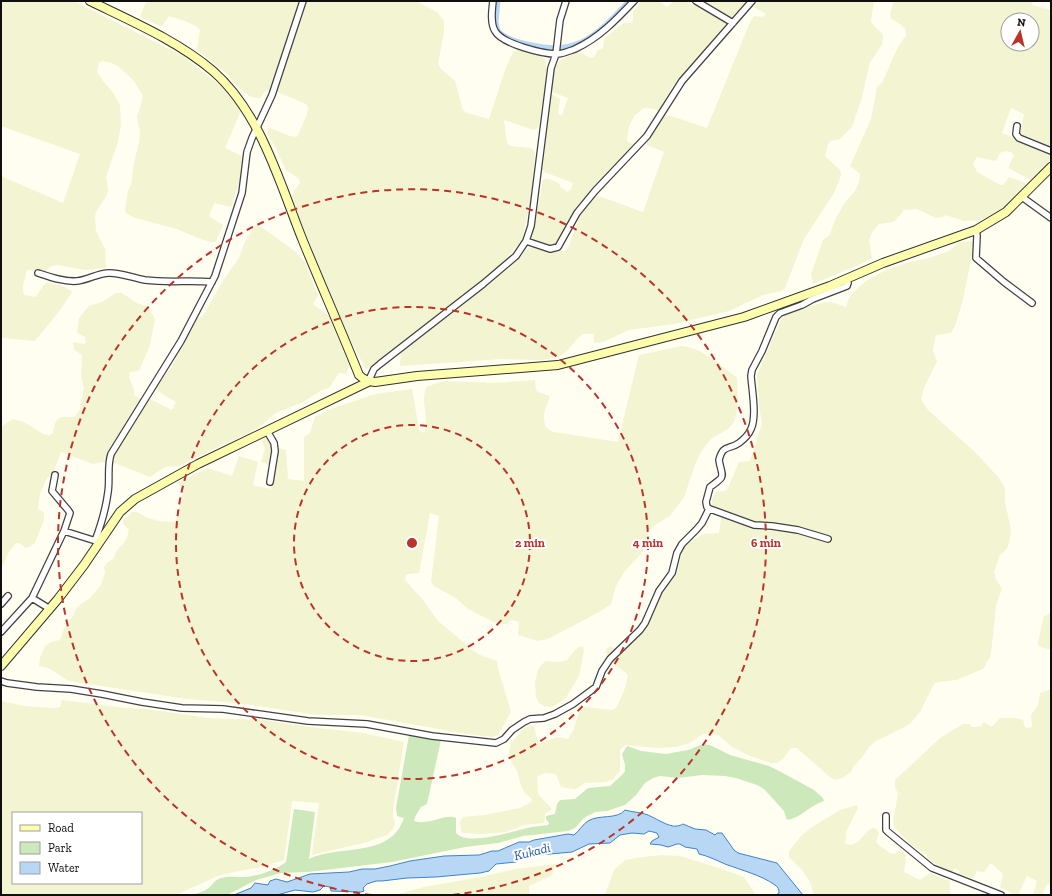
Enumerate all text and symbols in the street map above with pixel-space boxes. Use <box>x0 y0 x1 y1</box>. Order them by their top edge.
north arrow <box>1000 12 1040 52</box>
text: N <box>1016 16 1027 30</box>
centre of rings <box>405 536 419 550</box>
text: 2 min <box>515 536 545 550</box>
text: 4 min <box>633 536 663 550</box>
text: 6 min <box>751 536 781 550</box>
legend <box>12 812 142 884</box>
text: Road <box>48 821 74 835</box>
water label: Kukadi <box>512 840 552 863</box>
text: Park <box>48 841 73 855</box>
text: Water <box>48 861 80 875</box>

